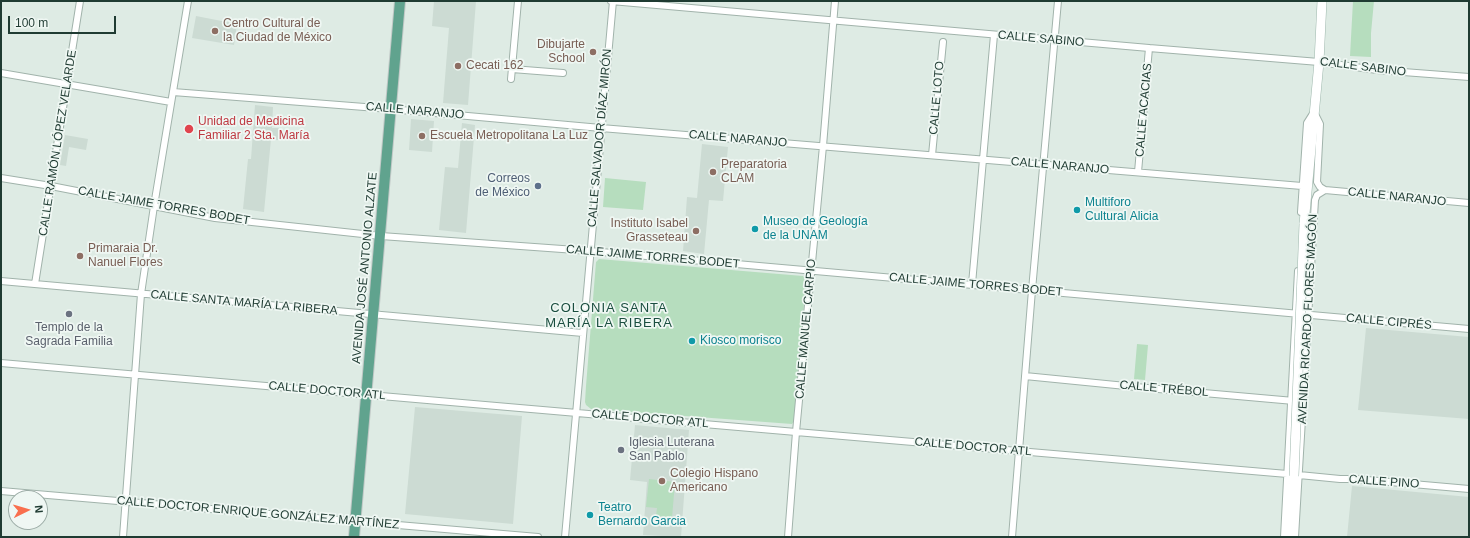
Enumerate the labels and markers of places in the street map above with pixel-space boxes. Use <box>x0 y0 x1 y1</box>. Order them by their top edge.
place label: Centro Cultural de la Ciudad de México <box>223 17 332 45</box>
marker: Centro Cultural de la Ciudad de México <box>210 26 220 36</box>
place label: Dibujarte School <box>537 38 585 66</box>
marker: Dibujarte School <box>588 47 598 57</box>
place label: Cecati 162 <box>466 59 523 73</box>
marker: Cecati 162 <box>453 61 463 71</box>
place label: Unidad de Medicina Familiar 2 Sta. María <box>198 115 309 143</box>
marker: Unidad de Medicina Familiar 2 Sta. María <box>183 123 195 135</box>
place label: Escuela Metropolitana La Luz <box>430 129 588 143</box>
marker: Escuela Metropolitana La Luz <box>417 131 427 141</box>
place label: Preparatoria CLAM <box>721 158 787 186</box>
marker: Preparatoria CLAM <box>708 167 718 177</box>
place label: Correos de México <box>475 172 530 200</box>
marker: Correos de México <box>533 181 543 191</box>
place label: Multiforo Cultural Alicia <box>1085 196 1158 224</box>
marker: Multiforo Cultural Alicia <box>1072 205 1082 215</box>
place label: Museo de Geología de la UNAM <box>763 215 868 243</box>
place label: Instituto Isabel Grasseteau <box>611 217 688 245</box>
marker: Museo de Geología de la UNAM <box>750 224 760 234</box>
marker: Instituto Isabel Grasseteau <box>691 226 701 236</box>
place label: Primaraia Dr. Nanuel Flores <box>88 242 163 270</box>
marker: Primaraia Dr. Nanuel Flores <box>75 251 85 261</box>
marker: Templo de la Sagrada Familia <box>64 309 74 319</box>
place label: Templo de la Sagrada Familia <box>25 321 113 349</box>
place label: Kiosco morisco <box>700 334 781 348</box>
marker: Kiosco morisco <box>687 336 697 346</box>
place label: Iglesia Luterana San Pablo <box>629 436 714 464</box>
marker: Iglesia Luterana San Pablo <box>616 445 626 455</box>
place label: Colegio Hispano Americano <box>670 467 758 495</box>
marker: Colegio Hispano Americano <box>657 476 667 486</box>
place label: Teatro Bernardo Garcia <box>598 501 686 529</box>
marker: Teatro Bernardo Garcia <box>585 510 595 520</box>

